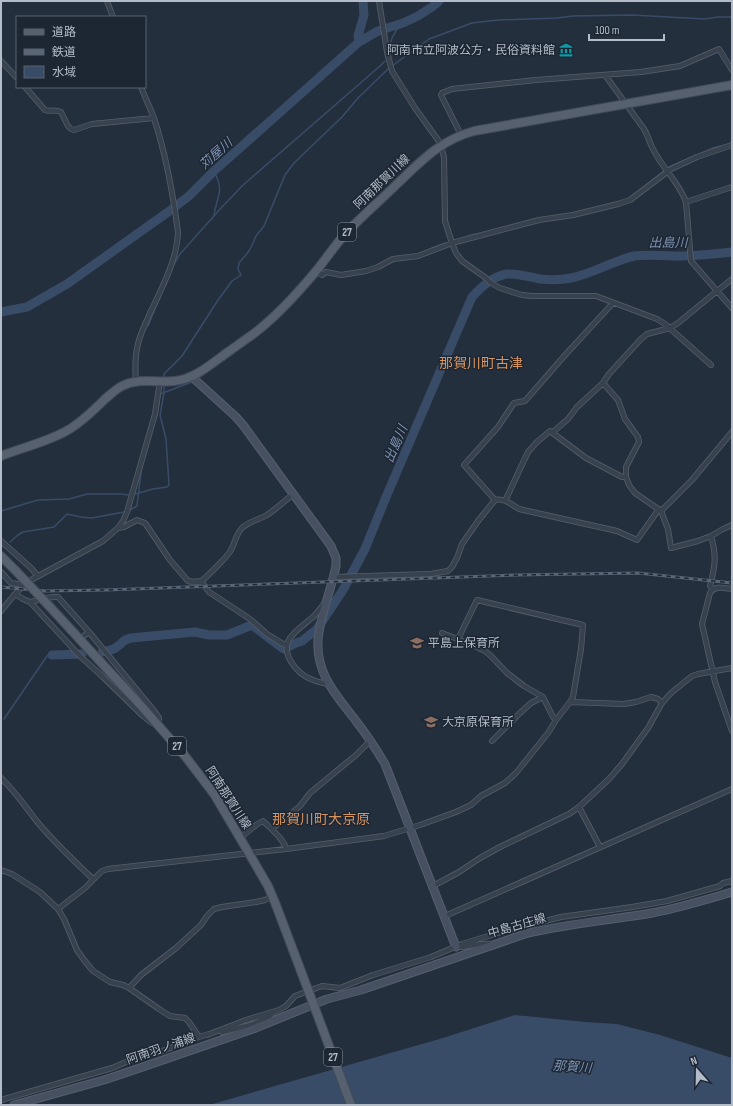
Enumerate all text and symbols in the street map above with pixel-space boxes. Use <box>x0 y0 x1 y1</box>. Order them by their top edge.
legend <box>16 16 146 88</box>
scale bar <box>589 16 664 42</box>
text: 100 m <box>595 23 620 38</box>
text: 道路 <box>52 25 76 40</box>
museum icon: 阿南市立阿波公方・民俗資料館 <box>558 42 574 58</box>
place label: 阿南市立阿波公方・民俗資料館 <box>387 43 555 58</box>
text: 鉄道 <box>52 45 76 60</box>
text: 水域 <box>52 65 76 80</box>
water label: 苅屋川 <box>196 134 237 173</box>
street label: 阿南那賀川線 <box>351 152 413 212</box>
road number: 27 <box>338 223 356 241</box>
water label: 出島川 <box>648 235 689 251</box>
district label: 那賀川町古津 <box>439 355 523 372</box>
water label: 出島川 <box>381 421 412 465</box>
school or university icon: 平島上保育所 <box>409 635 425 651</box>
place label: 平島上保育所 <box>428 636 500 651</box>
school or university icon: 大京原保育所 <box>423 714 439 730</box>
place label: 大京原保育所 <box>442 715 514 730</box>
road number: 27 <box>168 737 186 755</box>
street label: 阿南那賀川線 <box>202 764 254 832</box>
district label: 那賀川町大京原 <box>272 811 370 828</box>
street label: 中島古庄線 <box>486 911 548 941</box>
street label: 阿南羽ノ浦線 <box>125 1030 197 1068</box>
road number: 27 <box>324 1048 342 1066</box>
north arrow <box>677 1050 717 1090</box>
text: N <box>689 1054 699 1068</box>
water label: 那賀川 <box>552 1058 594 1076</box>

